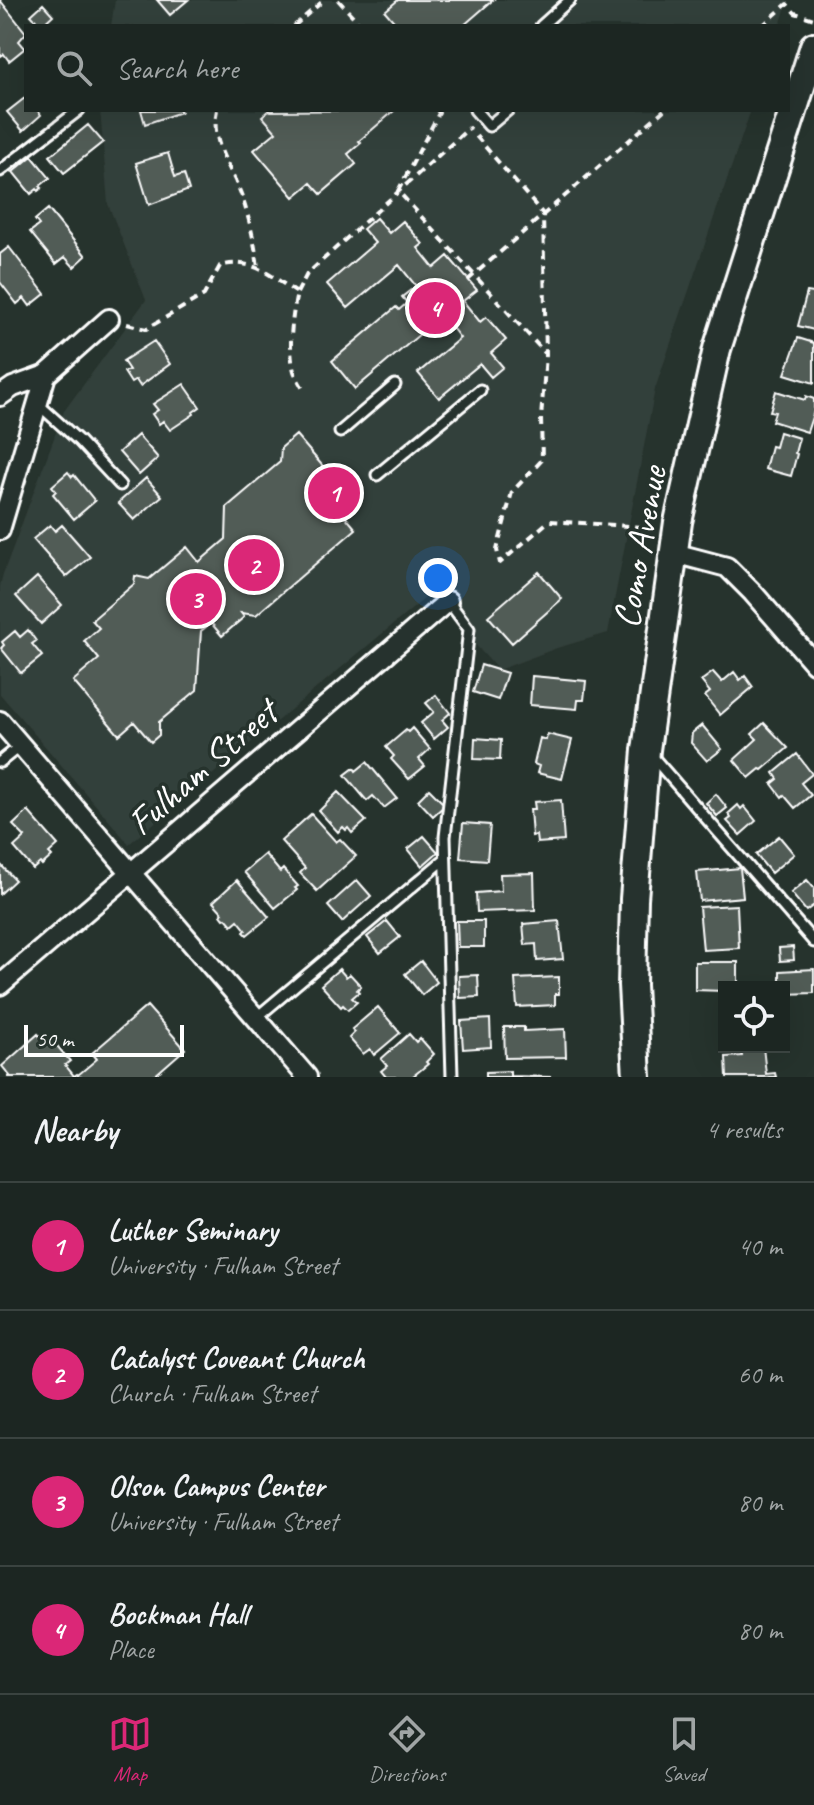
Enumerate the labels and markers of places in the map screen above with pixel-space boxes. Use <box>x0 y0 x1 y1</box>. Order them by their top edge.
pin: 4 <box>409 278 461 338</box>
pin: 1 <box>308 463 360 523</box>
pin: 2 <box>228 535 280 595</box>
pin: 3 <box>170 569 222 629</box>

